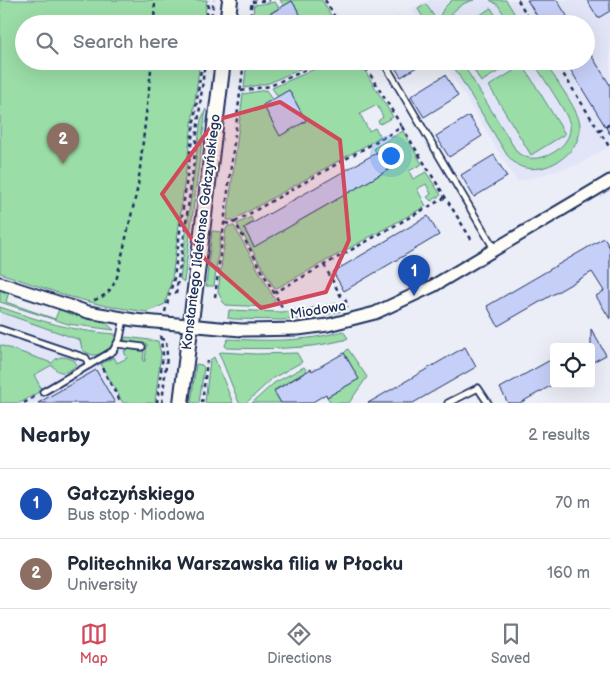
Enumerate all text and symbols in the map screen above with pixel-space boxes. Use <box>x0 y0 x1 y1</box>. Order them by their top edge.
search box <box>15 15 595 70</box>
icon: search <box>33 29 61 57</box>
text: Search here <box>73 31 178 54</box>
street label: Konstantego Ildefonsa Gałczyńskiego <box>178 113 224 351</box>
pin: 2 <box>47 123 79 164</box>
your location <box>378 143 404 169</box>
pin: 1 <box>398 255 430 296</box>
street label: Miodowa <box>289 297 347 323</box>
map controls <box>550 343 595 388</box>
button: locate <box>550 343 595 388</box>
text: Nearby <box>20 423 90 448</box>
text: 2 results <box>528 426 590 445</box>
text: Gałczyńskiego <box>67 483 195 506</box>
text: 1 <box>33 494 39 513</box>
text: 70 m <box>555 494 590 513</box>
text: Bus stop · Miodowa <box>67 506 205 525</box>
text: Politechnika Warszawska filia w Płocku <box>67 553 403 576</box>
text: 2 <box>31 564 41 583</box>
text: 160 m <box>547 564 590 583</box>
text: University <box>67 576 138 595</box>
tab: Map <box>80 620 108 667</box>
tab: Directions <box>267 620 332 667</box>
tab: Saved <box>491 620 530 667</box>

